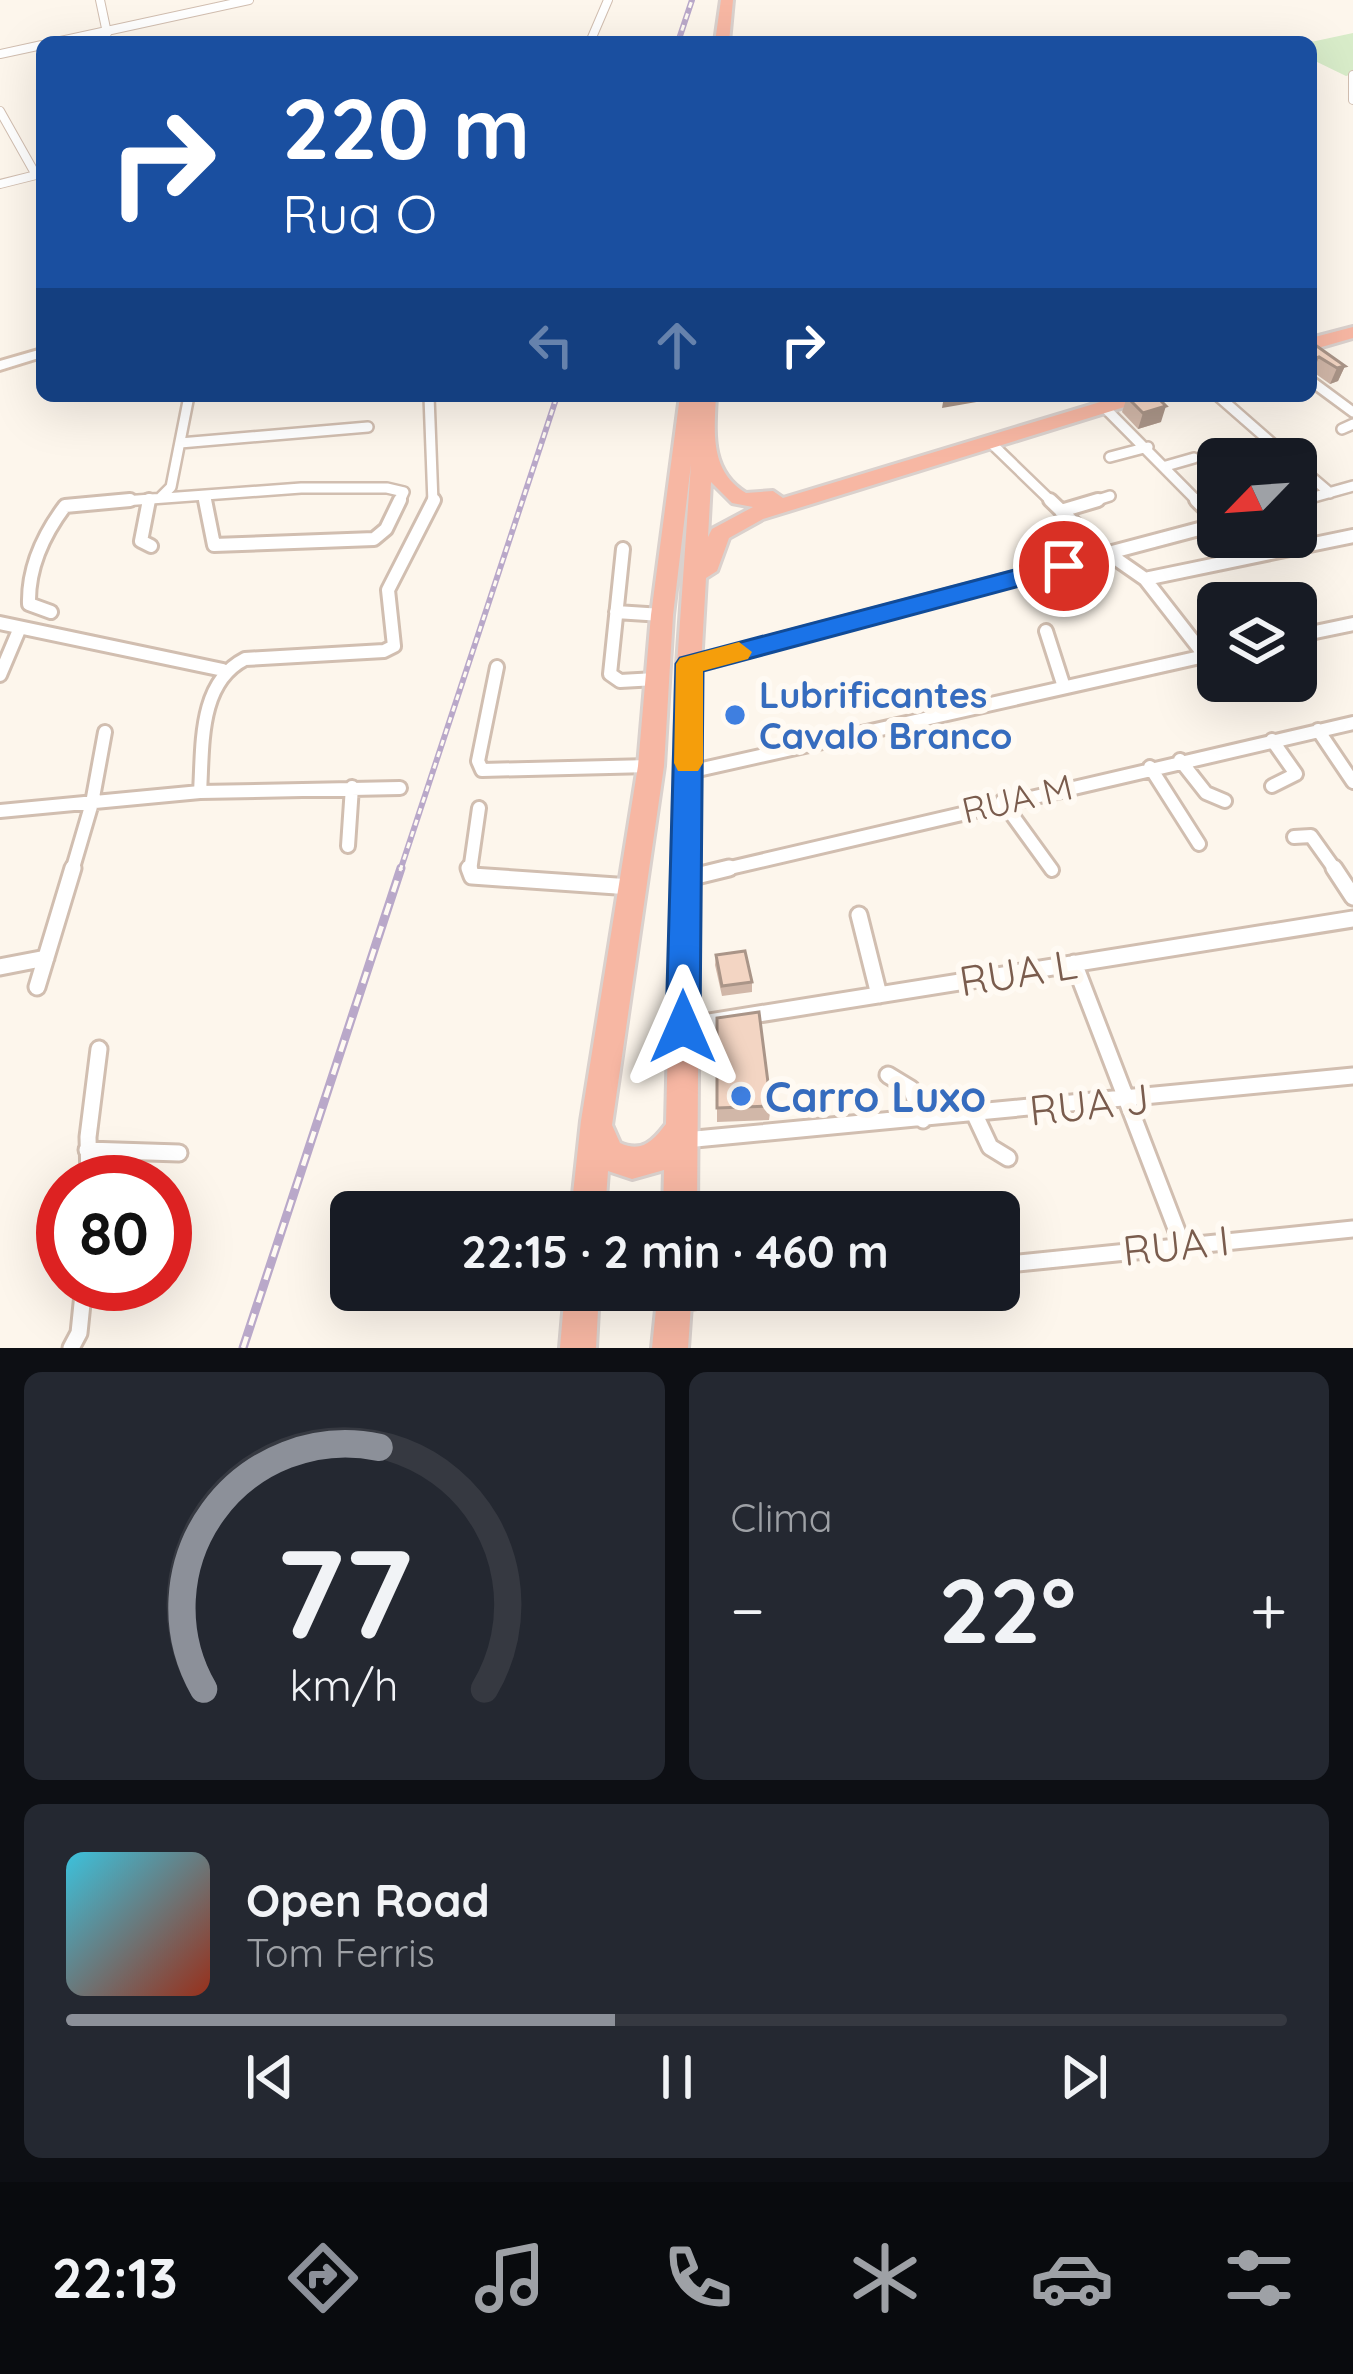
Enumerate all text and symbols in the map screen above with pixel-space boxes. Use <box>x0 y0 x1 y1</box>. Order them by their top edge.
text: 220 m <box>282 75 530 180</box>
icon: right <box>84 84 240 240</box>
text: Rua O <box>282 179 437 247</box>
icon: left <box>518 312 584 378</box>
icon: ahead <box>644 312 710 378</box>
icon: right <box>770 312 836 378</box>
north arrow <box>1197 438 1317 558</box>
map controls <box>1197 438 1317 702</box>
pin <box>1013 515 1115 617</box>
icon: arrive <box>1031 533 1097 599</box>
button: layers <box>1197 582 1317 702</box>
place label: Lubrificantes Cavalo Branco <box>759 672 1012 758</box>
marker: Lubrificantes Cavalo Branco <box>722 702 748 728</box>
street label: RUA M <box>957 763 1077 833</box>
street label: RUA L <box>955 937 1081 1007</box>
position arrow <box>620 964 746 1090</box>
place label: Carro Luxo <box>765 1070 986 1123</box>
street label: RUA J <box>1026 1071 1152 1137</box>
marker: Carro Luxo <box>728 1083 754 1109</box>
speed limit sign: 80 <box>36 1155 192 1311</box>
street label: RUA I <box>1120 1213 1232 1277</box>
text: 22:15 · 2 min · 460 m <box>461 1223 889 1279</box>
text: Clima <box>731 1493 833 1542</box>
text: 77 <box>276 1513 413 1669</box>
text: 22° <box>938 1553 1076 1666</box>
text: − <box>731 1568 765 1651</box>
text: + <box>1250 1568 1287 1651</box>
text: km/h <box>290 1658 399 1712</box>
text: Open Road <box>246 1872 490 1928</box>
text: Tom Ferris <box>246 1928 435 1977</box>
icon: previous <box>237 2044 303 2110</box>
icon: pause <box>644 2044 710 2110</box>
icon: next <box>1051 2044 1117 2110</box>
icon: directions <box>281 2236 365 2320</box>
icon: music <box>468 2236 552 2320</box>
icon: phone <box>656 2236 740 2320</box>
icon: climate <box>843 2236 927 2320</box>
icon: car <box>1030 2236 1114 2320</box>
icon: filters <box>1217 2236 1301 2320</box>
text: 22:13 <box>52 2244 178 2312</box>

